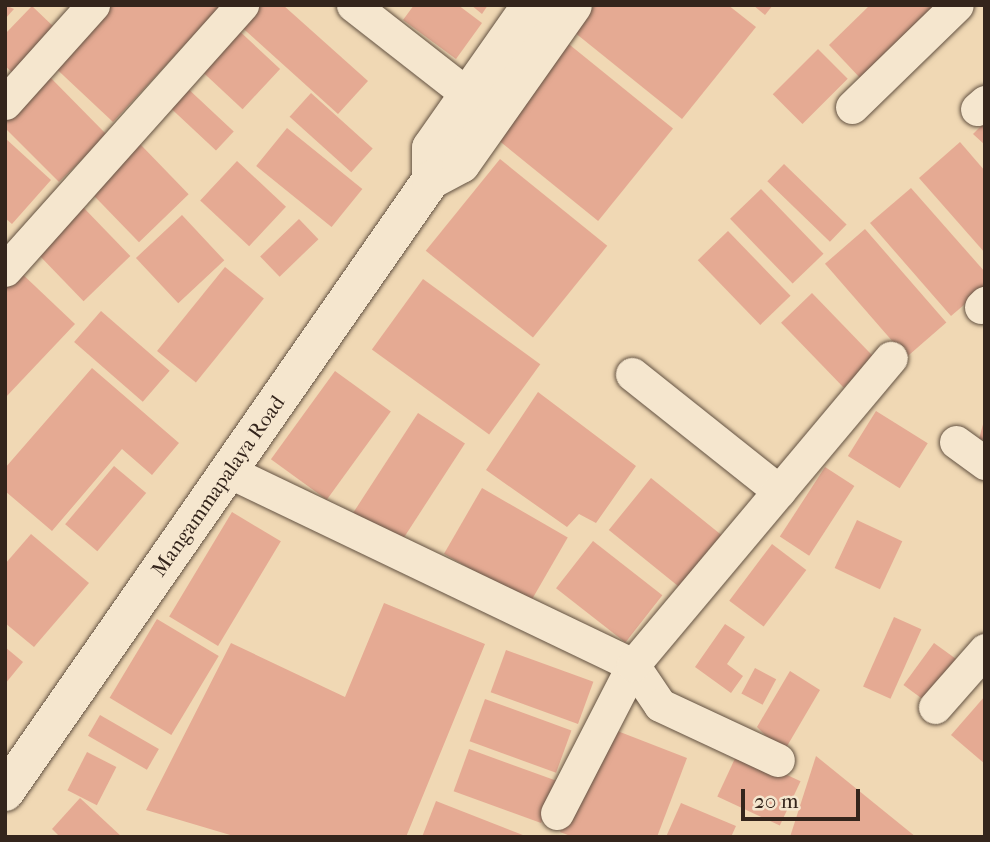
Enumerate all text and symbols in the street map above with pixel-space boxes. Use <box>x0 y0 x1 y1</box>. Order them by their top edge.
street label: Mangammapalaya Road <box>146 391 290 581</box>
scale bar <box>745 776 864 820</box>
text: 20 m <box>754 789 798 813</box>

